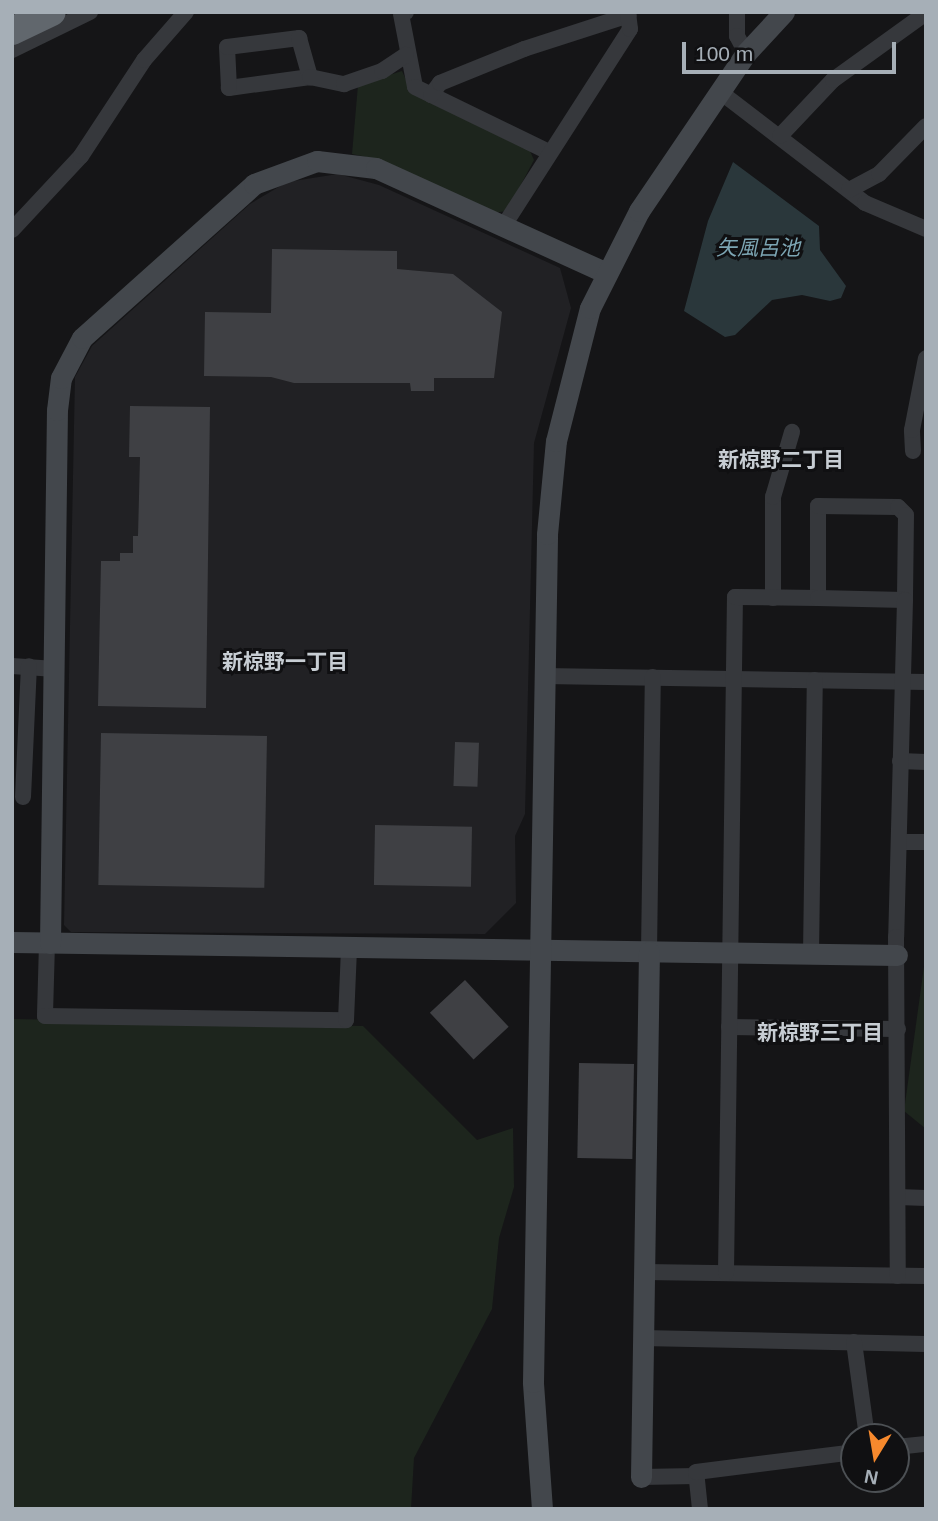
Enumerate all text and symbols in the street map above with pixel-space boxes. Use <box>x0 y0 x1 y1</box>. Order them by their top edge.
scale bar <box>686 28 900 72</box>
text: 100 m <box>695 42 753 65</box>
water label: 矢風呂池 <box>716 235 800 261</box>
district label: 新椋野二丁目 <box>718 447 844 473</box>
district label: 新椋野一丁目 <box>222 649 348 675</box>
district label: 新椋野三丁目 <box>757 1020 883 1046</box>
north arrow <box>840 1423 910 1493</box>
text: N <box>863 1466 880 1489</box>

